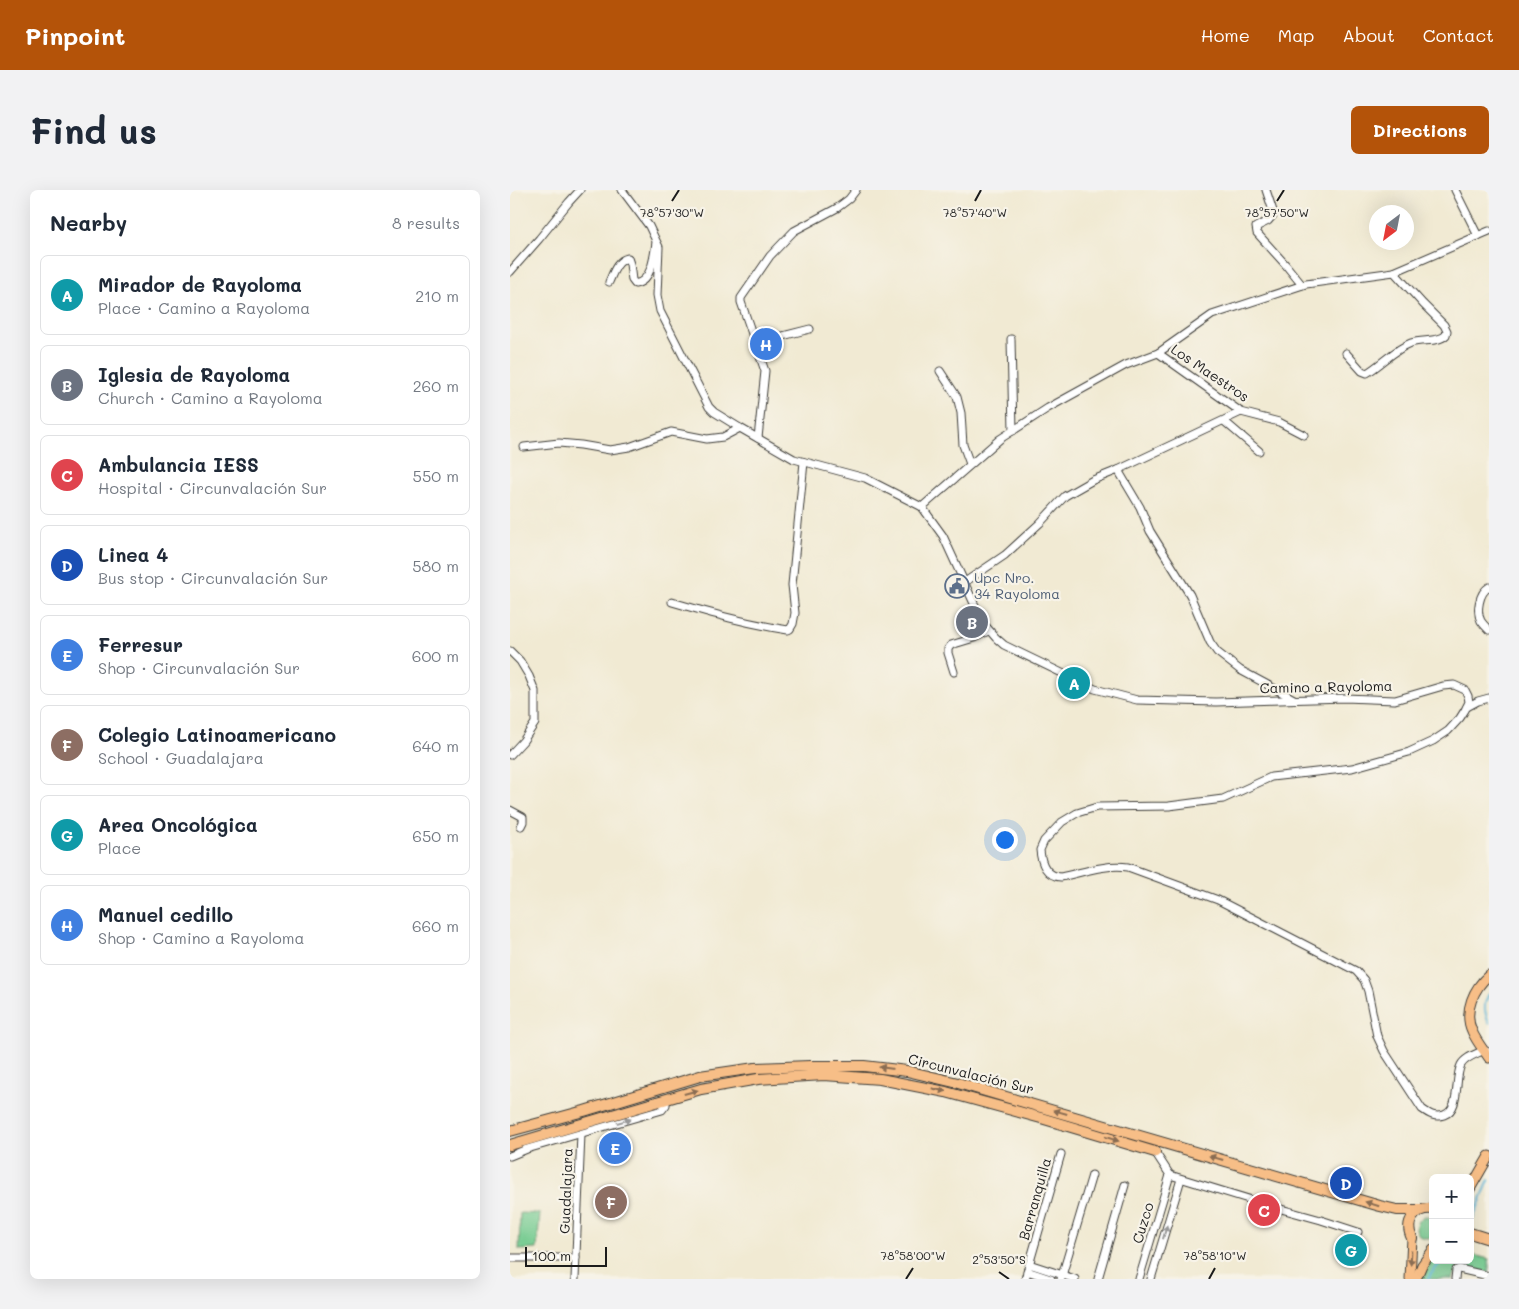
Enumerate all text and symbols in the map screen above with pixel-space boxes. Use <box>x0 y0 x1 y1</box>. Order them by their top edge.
text: Pinpoint <box>25 20 126 51</box>
text: Home <box>1201 23 1250 47</box>
text: Map <box>1278 23 1314 47</box>
text: About <box>1342 23 1395 47</box>
text: Contact <box>1423 23 1494 47</box>
button: Directions <box>1351 106 1489 154</box>
text: Find us <box>30 107 157 153</box>
text: 78°57'30"W <box>640 204 704 220</box>
text: 78°57'40"W <box>943 204 1007 220</box>
text: 78°57'50"W <box>1245 204 1309 220</box>
north arrow <box>1369 205 1414 250</box>
text: Nearby <box>50 209 127 236</box>
text: 8 results <box>392 212 460 233</box>
text: Mirador de Rayoloma <box>98 272 302 297</box>
text: A <box>61 285 73 306</box>
text: 210 m <box>415 285 459 306</box>
text: Place · Camino a Rayoloma <box>98 297 310 318</box>
pin: H <box>750 325 782 363</box>
street label: Los Maestros <box>1167 339 1253 406</box>
text: Iglesia de Rayoloma <box>98 362 290 387</box>
text: B <box>62 375 72 396</box>
text: 260 m <box>413 375 459 396</box>
text: Church · Camino a Rayoloma <box>98 387 323 408</box>
text: Ambulancia IESS <box>98 452 259 477</box>
text: C <box>61 465 73 486</box>
text: 550 m <box>413 465 459 486</box>
text: Hospital · Circunvalación Sur <box>98 477 327 498</box>
text: Linea 4 <box>98 542 168 567</box>
text: D <box>61 555 73 576</box>
text: 580 m <box>412 555 459 576</box>
text: Bus stop · Circunvalación Sur <box>98 567 328 588</box>
place label: Upc Nro. 34 Rayoloma <box>974 568 1060 603</box>
public building icon: Upc Nro. 34 Rayoloma <box>944 573 970 599</box>
pin: B <box>956 603 988 641</box>
text: Ferresur <box>98 632 183 657</box>
text: E <box>62 645 72 666</box>
text: 600 m <box>412 645 459 666</box>
text: Shop · Circunvalación Sur <box>98 657 300 678</box>
pin: A <box>1058 664 1090 702</box>
street label: Camino a Rayoloma <box>1259 676 1393 697</box>
text: Colegio Latinoamericano <box>98 722 336 747</box>
text: F <box>62 735 72 756</box>
text: 640 m <box>412 735 459 756</box>
text: School · Guadalajara <box>98 747 264 768</box>
text: Area Oncológica <box>98 812 258 837</box>
text: G <box>61 825 73 846</box>
text: 650 m <box>412 825 459 846</box>
your location <box>992 827 1018 853</box>
text: Place <box>98 837 141 858</box>
text: Manuel cedillo <box>98 902 233 927</box>
text: H <box>61 915 73 936</box>
text: 660 m <box>412 915 459 936</box>
text: Shop · Camino a Rayoloma <box>98 927 305 948</box>
street label: Circunvalación Sur <box>906 1049 1036 1098</box>
one-way arrow <box>877 1064 893 1072</box>
one-way arrow <box>931 1086 946 1094</box>
one-way arrow <box>684 1088 699 1096</box>
one-way arrow <box>1052 1108 1067 1116</box>
one-way arrow <box>616 1117 631 1125</box>
pin: E <box>599 1129 631 1167</box>
one-way arrow <box>1104 1136 1119 1143</box>
street label: Guadalajara <box>555 1148 576 1234</box>
one-way arrow <box>1208 1154 1223 1162</box>
street label: Barranquilla <box>1014 1156 1055 1242</box>
pin: D <box>1330 1164 1362 1202</box>
map controls <box>1429 1174 1474 1264</box>
button: + <box>1429 1174 1474 1219</box>
pin: F <box>595 1183 627 1221</box>
pin: C <box>1248 1191 1280 1229</box>
one-way arrow <box>1364 1199 1379 1207</box>
street label: Cuzco <box>1127 1200 1158 1246</box>
button: − <box>1429 1219 1474 1264</box>
one-way arrow <box>1161 1225 1169 1240</box>
pin: G <box>1335 1231 1367 1269</box>
scale bar <box>525 1244 608 1267</box>
text: 100 m <box>532 1246 571 1265</box>
text: 78°58'00"W <box>880 1247 946 1263</box>
text: 78°58'10"W <box>1183 1247 1247 1263</box>
text: 2°53'50"S <box>972 1251 1026 1267</box>
one-way arrow <box>1406 1251 1414 1267</box>

